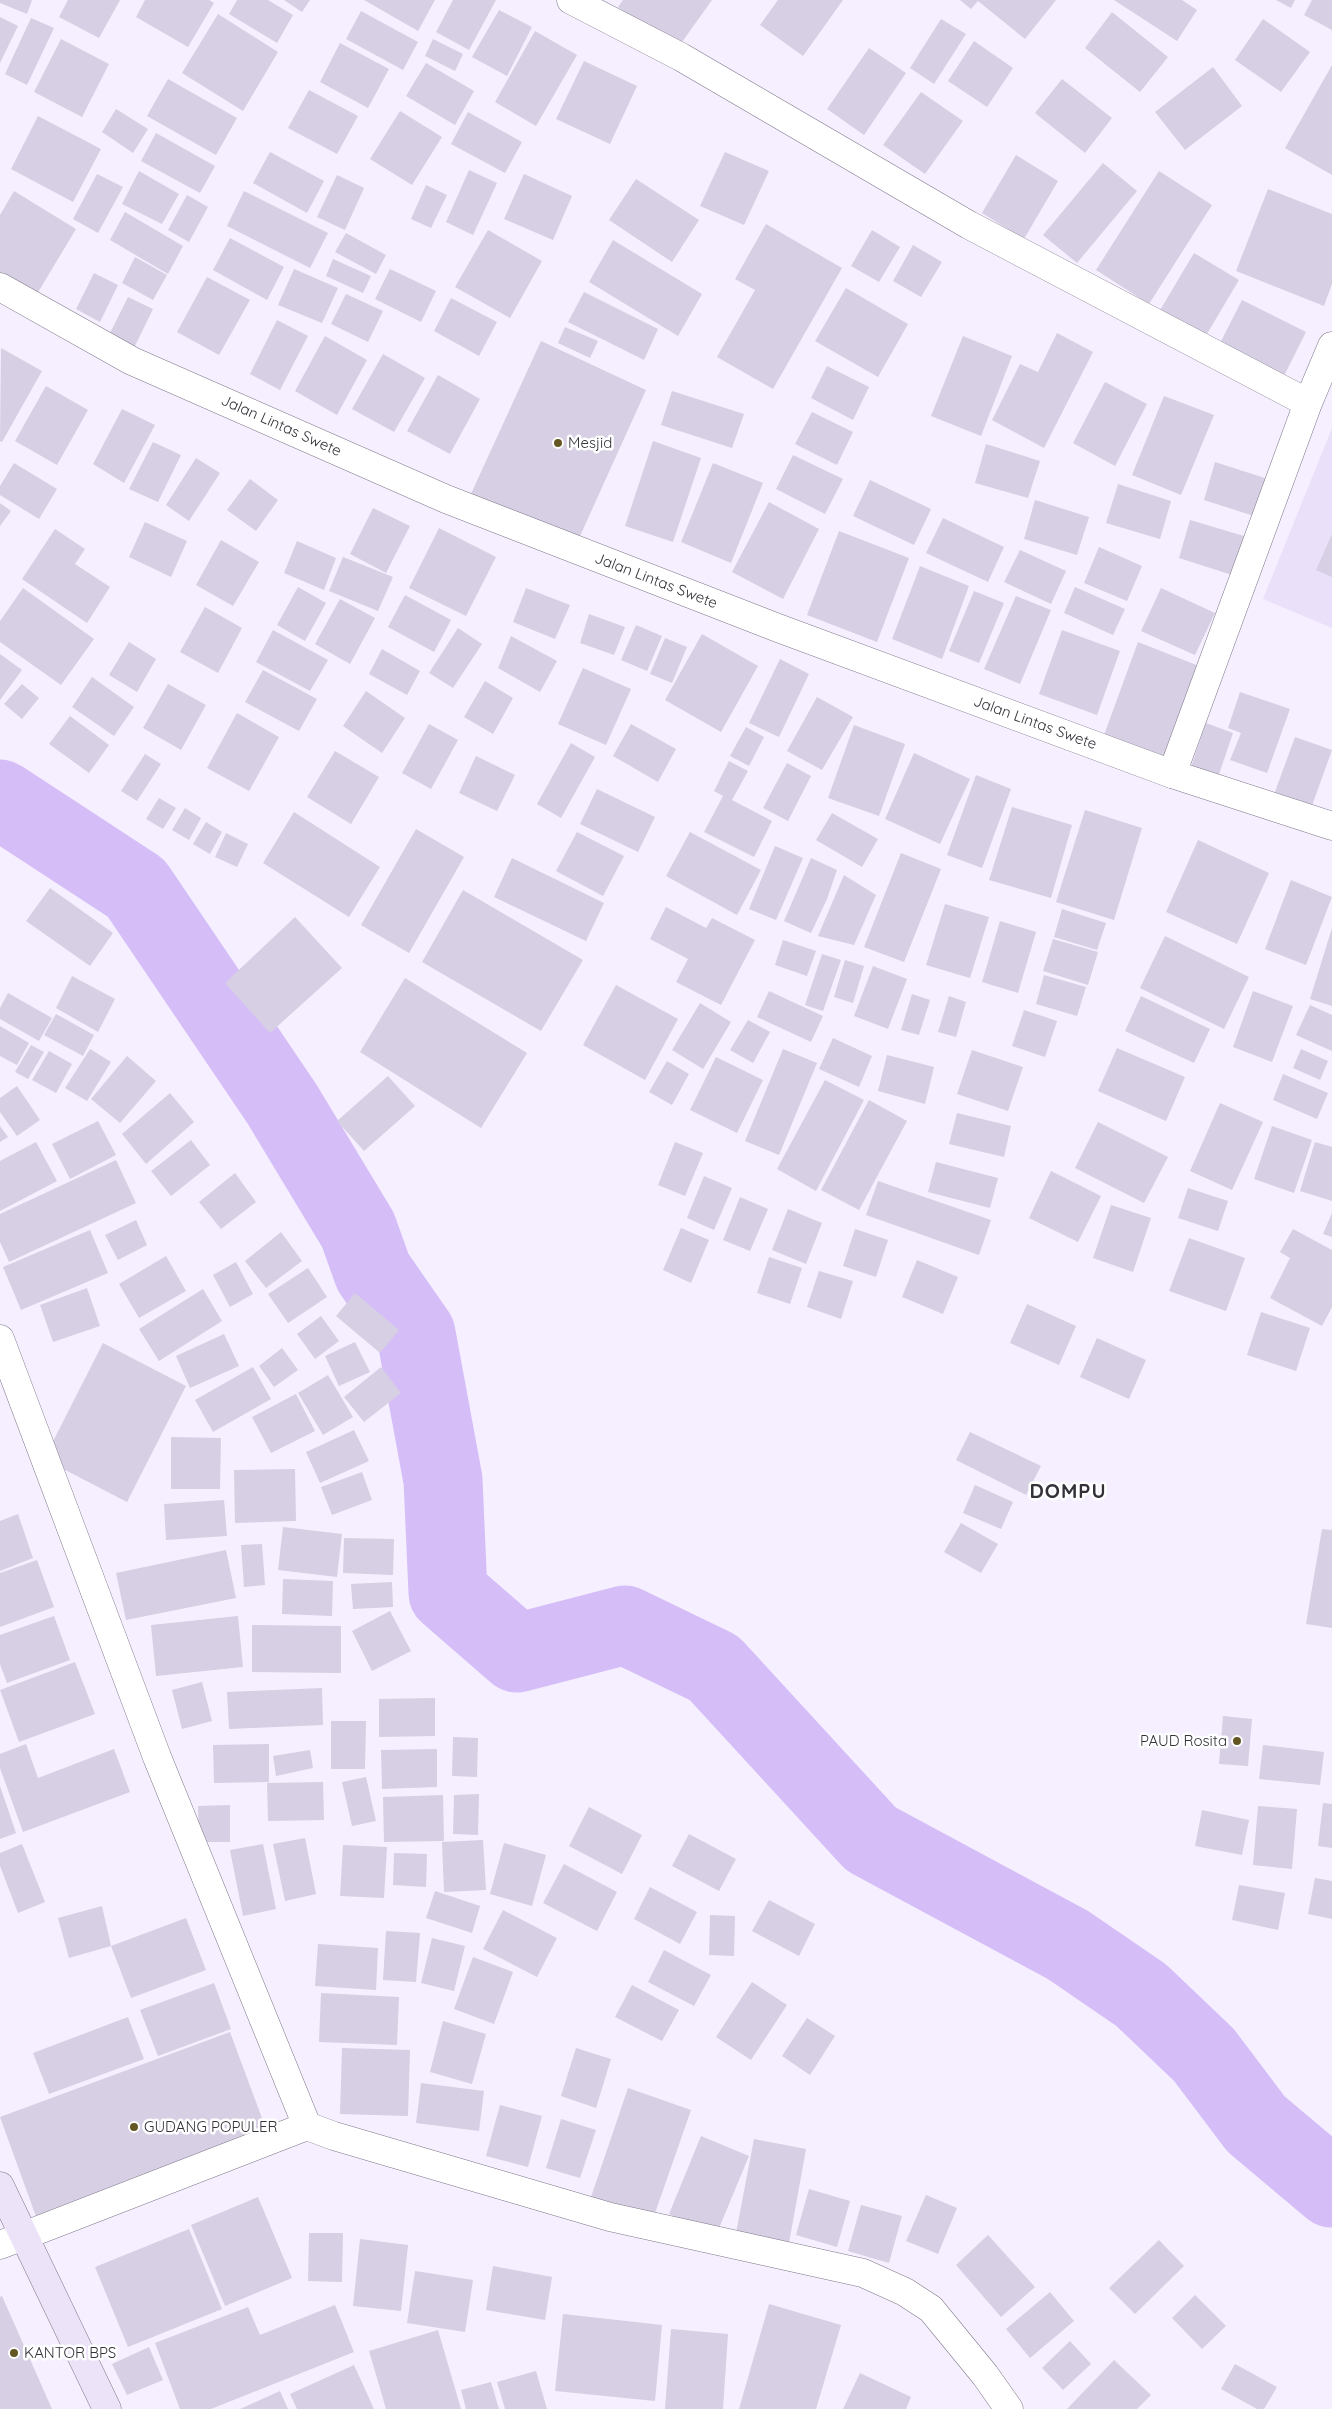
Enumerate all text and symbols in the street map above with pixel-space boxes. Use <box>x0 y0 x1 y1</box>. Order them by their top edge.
street label: Jalan Lintas Swete <box>218 391 344 461</box>
place label: Mesjid <box>568 434 612 452</box>
marker: Mesjid <box>552 437 564 449</box>
street label: Jalan Lintas Swete <box>592 549 720 613</box>
street label: Jalan Lintas Swete <box>971 692 1099 754</box>
district label: DOMPU <box>1029 1480 1107 1504</box>
place label: PAUD Rosita <box>1140 1732 1227 1750</box>
marker: PAUD Rosita <box>1231 1735 1243 1747</box>
place label: GUDANG POPULER <box>144 2118 278 2136</box>
marker: GUDANG POPULER <box>128 2121 140 2133</box>
place label: KANTOR BPS <box>24 2344 116 2362</box>
marker: KANTOR BPS <box>8 2347 20 2359</box>

